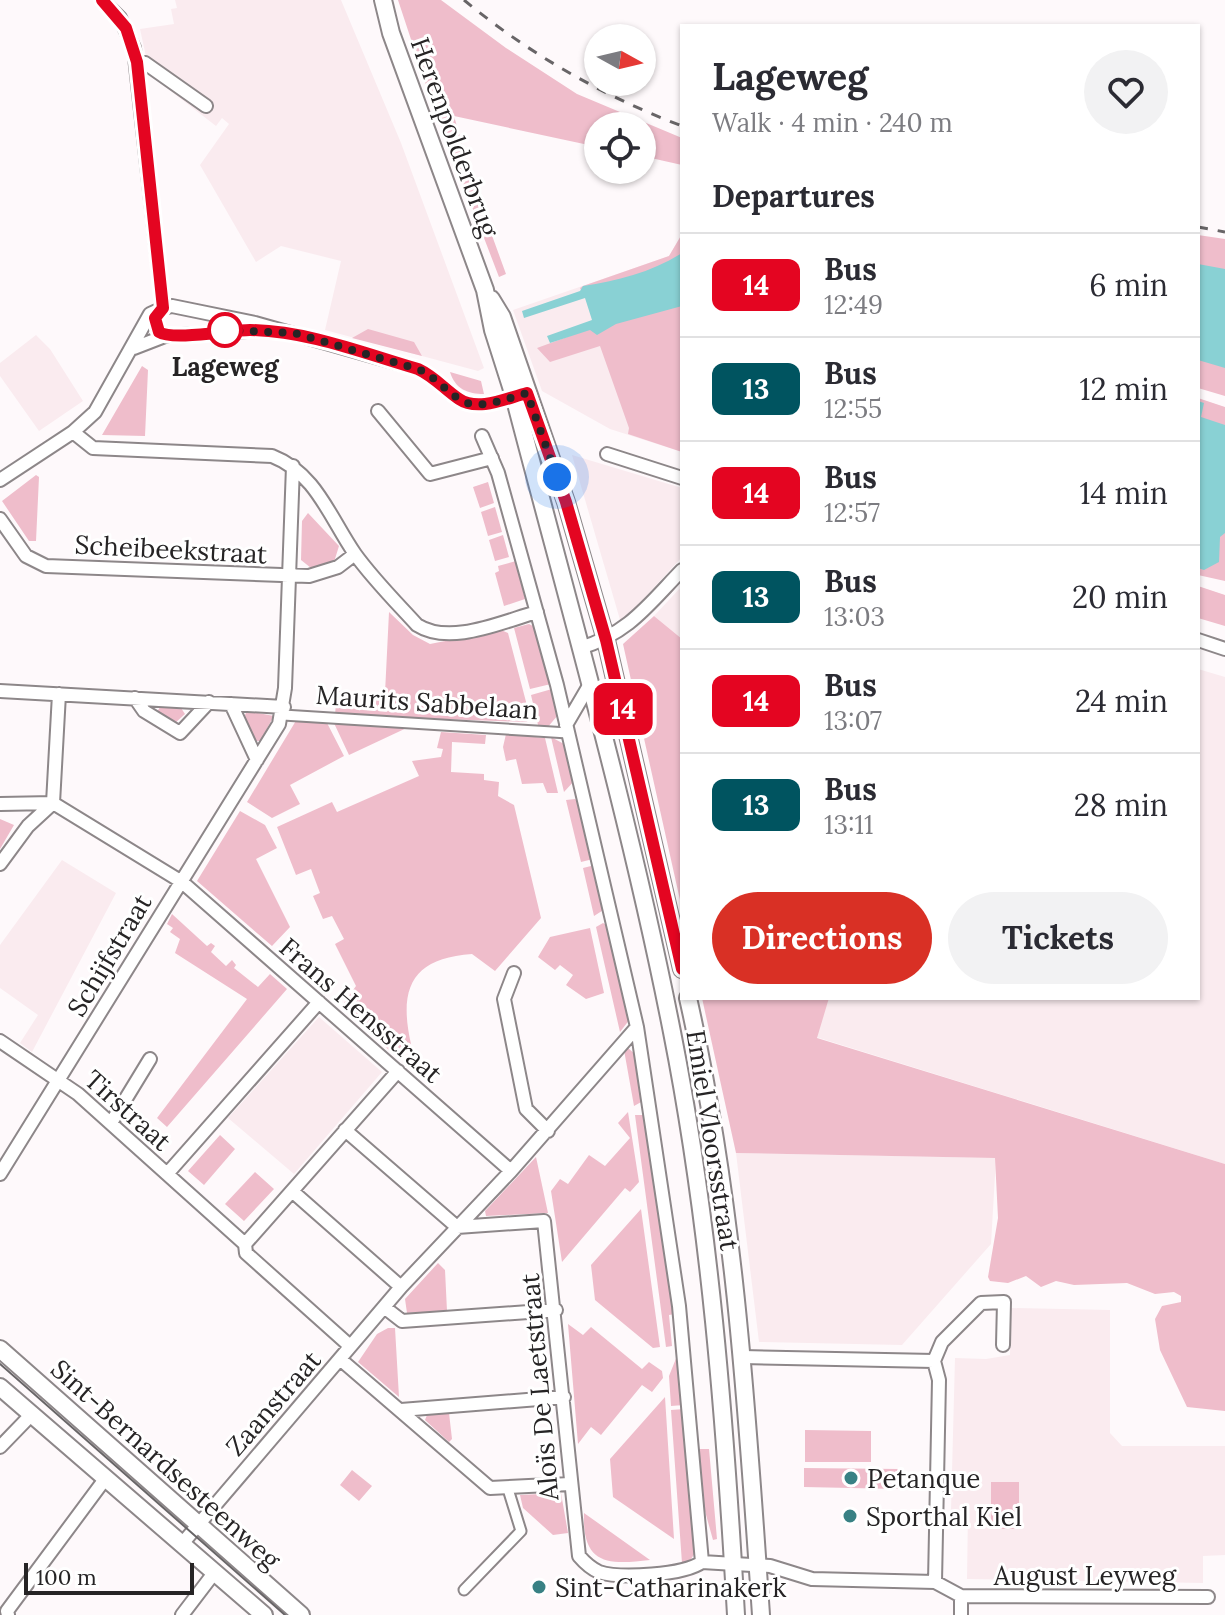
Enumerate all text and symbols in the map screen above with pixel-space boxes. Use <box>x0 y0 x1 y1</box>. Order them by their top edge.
north arrow <box>584 24 656 96</box>
map controls <box>584 24 656 184</box>
street label: Herenpolderbrug <box>404 33 507 242</box>
button: heart <box>1084 50 1168 134</box>
text: Lageweg <box>712 52 868 100</box>
text: Walk · 4 min · 240 m <box>712 106 953 139</box>
button: locate <box>584 112 656 184</box>
text: Departures <box>712 177 875 215</box>
text: Bus <box>824 250 877 288</box>
text: 6 min <box>1089 266 1168 304</box>
text: 14 <box>743 267 769 303</box>
text: 12:49 <box>824 288 883 321</box>
marker: Lageweg <box>208 313 242 347</box>
place label: Lageweg <box>172 350 280 383</box>
text: Bus <box>824 354 877 392</box>
text: 12 min <box>1080 370 1168 408</box>
text: 13 <box>742 371 770 407</box>
text: 12:55 <box>824 392 882 425</box>
your location <box>537 457 577 497</box>
text: Bus <box>824 458 877 496</box>
text: 14 min <box>1079 474 1168 512</box>
text: 14 <box>743 475 769 511</box>
text: 12:57 <box>824 496 880 529</box>
street label: Scheibeekstraat <box>74 527 268 571</box>
text: Bus <box>824 562 877 600</box>
text: 20 min <box>1072 578 1168 616</box>
text: 13 <box>742 579 770 615</box>
text: 13:03 <box>824 600 885 633</box>
text: Bus <box>824 666 877 704</box>
street label: Maurits Sabbelaan <box>315 678 539 726</box>
text: 24 min <box>1075 682 1168 720</box>
line badge: 14 <box>587 683 659 735</box>
text: 14 <box>743 683 769 719</box>
text: 14 <box>610 691 636 727</box>
text: 13:07 <box>824 704 882 737</box>
text: Bus <box>824 770 877 808</box>
text: 28 min <box>1074 786 1168 824</box>
text: 13 <box>742 787 770 823</box>
text: 13:11 <box>824 808 873 841</box>
street label: Schijfstraat <box>60 888 158 1022</box>
button: Directions <box>712 892 932 984</box>
button: Tickets <box>948 892 1168 984</box>
street label: Frans Hensstraat <box>273 930 449 1090</box>
street label: Emiel Vloorsstraat <box>679 1027 747 1253</box>
street label: Tirstraat <box>78 1063 178 1157</box>
street label: Aloïs De Laetstraat <box>513 1272 565 1503</box>
street label: Zaanstraat <box>218 1344 328 1462</box>
street label: Sint-Bernardsesteenweg <box>44 1352 288 1576</box>
place label: Petanque <box>867 1462 980 1495</box>
marker: Petanque <box>842 1469 860 1487</box>
place label: Sporthal Kiel <box>866 1500 1022 1533</box>
marker: Sporthal Kiel <box>841 1507 859 1525</box>
scale bar <box>24 1559 194 1595</box>
street label: August Leyweg <box>993 1559 1177 1592</box>
text: 100 m <box>36 1563 97 1591</box>
place label: Sint-Catharinakerk <box>555 1571 786 1604</box>
marker: Sint-Catharinakerk <box>530 1578 548 1596</box>

